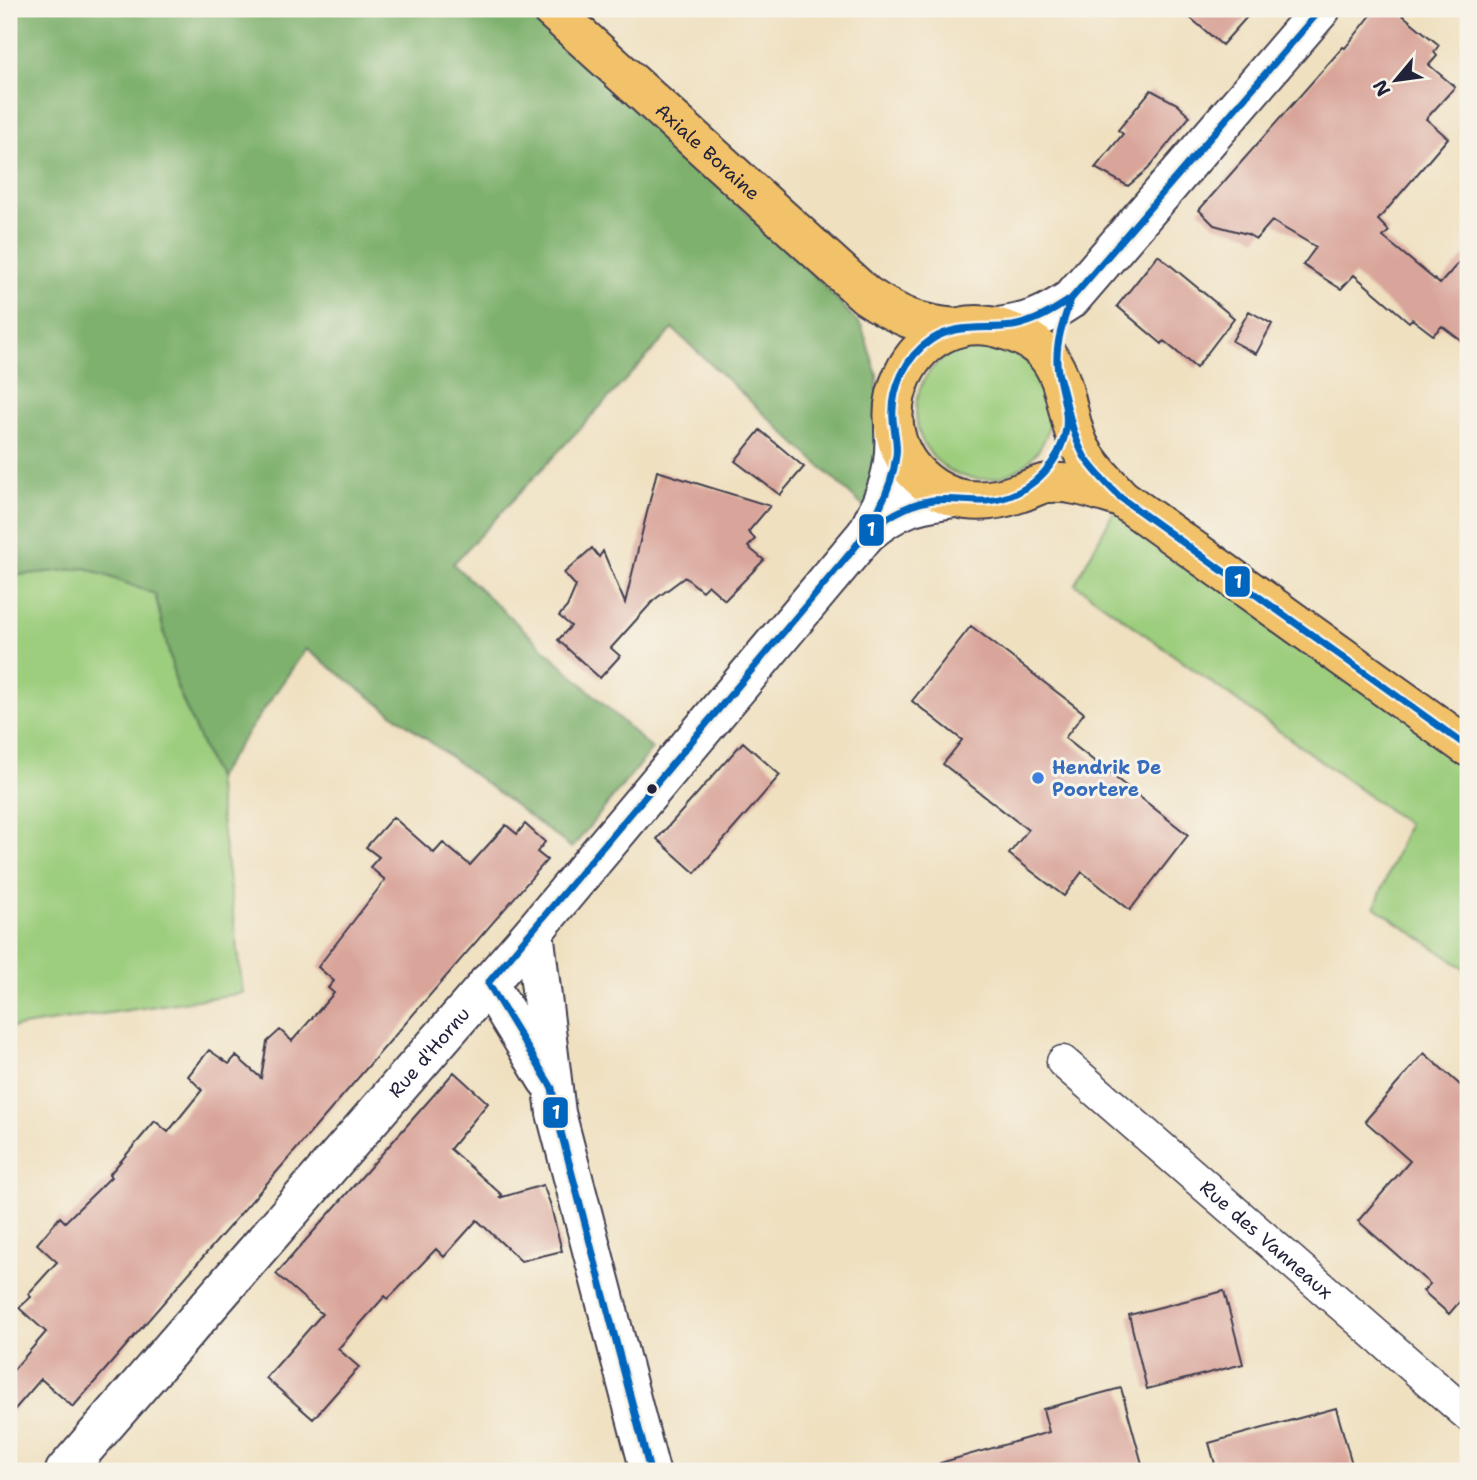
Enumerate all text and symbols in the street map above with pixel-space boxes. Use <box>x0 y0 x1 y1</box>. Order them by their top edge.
north arrow <box>1362 46 1432 116</box>
text: N <box>1367 75 1396 101</box>
street label: Axiale Boraine <box>650 98 765 206</box>
line badge: 1 <box>858 513 885 547</box>
text: 1 <box>867 517 875 542</box>
line badge: 1 <box>1224 565 1251 598</box>
text: 1 <box>1234 569 1242 594</box>
place label: Hendrik De Poortere <box>1052 755 1161 802</box>
marker: Hendrik De Poortere <box>1030 770 1046 786</box>
unlabelled marker <box>645 782 659 796</box>
street label: Rue d'Hornu <box>383 1002 476 1103</box>
line badge: 1 <box>542 1096 569 1129</box>
text: 1 <box>552 1100 560 1125</box>
street label: Rue des Vanneaux <box>1195 1175 1338 1305</box>

